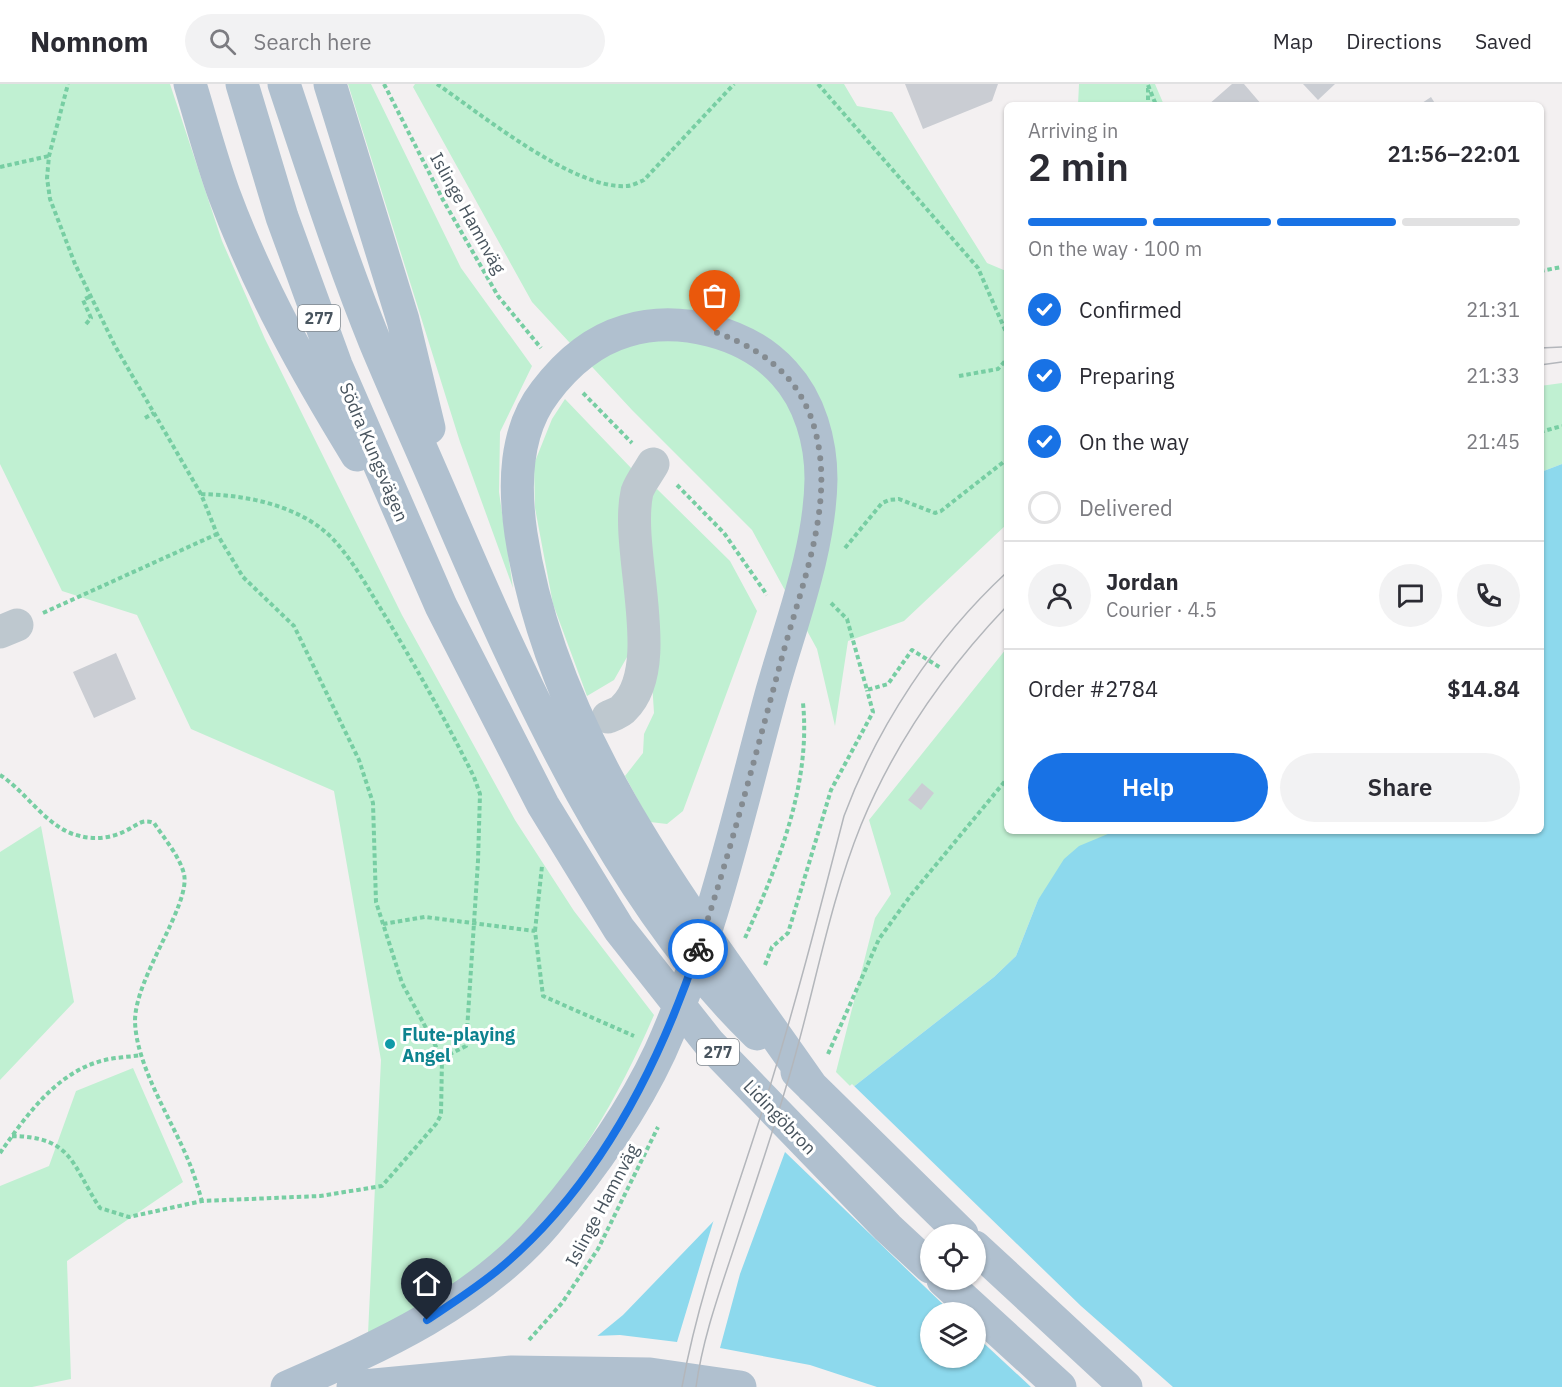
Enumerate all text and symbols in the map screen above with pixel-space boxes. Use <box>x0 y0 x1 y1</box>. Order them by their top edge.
search box <box>185 14 605 68</box>
text: Nomnom <box>30 23 149 60</box>
icon: search <box>206 25 239 58</box>
text: Search here <box>254 27 372 56</box>
text: Map <box>1273 27 1313 55</box>
text: Directions <box>1346 27 1442 55</box>
text: Saved <box>1475 27 1532 55</box>
text: Arriving in <box>1028 117 1118 144</box>
text: 21:56–22:01 <box>1387 139 1520 168</box>
text: 2 min <box>1028 141 1129 192</box>
street label: Islinge Hamnväg <box>425 148 511 278</box>
text: On the way · 100 m <box>1028 235 1202 262</box>
pin <box>689 270 740 332</box>
icon: bag <box>698 279 731 312</box>
icon: check <box>1028 293 1061 326</box>
text: Confirmed <box>1079 295 1182 324</box>
text: 21:31 <box>1466 296 1520 323</box>
road number: 277 <box>298 305 340 331</box>
icon: check <box>1028 359 1061 392</box>
text: Preparing <box>1079 361 1174 390</box>
text: 21:33 <box>1466 362 1520 389</box>
street label: Södra Kungsvägen <box>334 379 414 525</box>
icon: check <box>1028 425 1061 458</box>
text: On the way <box>1079 427 1189 456</box>
text: 21:45 <box>1466 428 1520 455</box>
text: Delivered <box>1079 493 1173 522</box>
button: person <box>1028 564 1091 627</box>
button: chat <box>1379 564 1442 627</box>
button: phone <box>1457 564 1520 627</box>
text: Jordan <box>1106 567 1179 596</box>
text: Courier · 4.5 <box>1106 596 1217 623</box>
text: Order #2784 <box>1028 674 1158 703</box>
text: $14.84 <box>1447 674 1520 703</box>
button: Help <box>1028 753 1268 822</box>
button: Share <box>1280 753 1520 822</box>
courier <box>668 919 728 979</box>
icon: bike <box>682 933 715 966</box>
place label: Flute-playing Angel <box>402 1023 515 1067</box>
marker: Flute-playing Angel <box>383 1037 397 1051</box>
road number: 277 <box>697 1039 739 1065</box>
street label: Lidingöbron <box>739 1075 821 1159</box>
street label: Islinge Hamnväg <box>560 1140 644 1270</box>
map controls <box>920 1224 986 1368</box>
button: locate <box>920 1224 986 1290</box>
pin <box>401 1258 452 1320</box>
icon: home <box>410 1267 443 1300</box>
button: layers <box>920 1302 986 1368</box>

